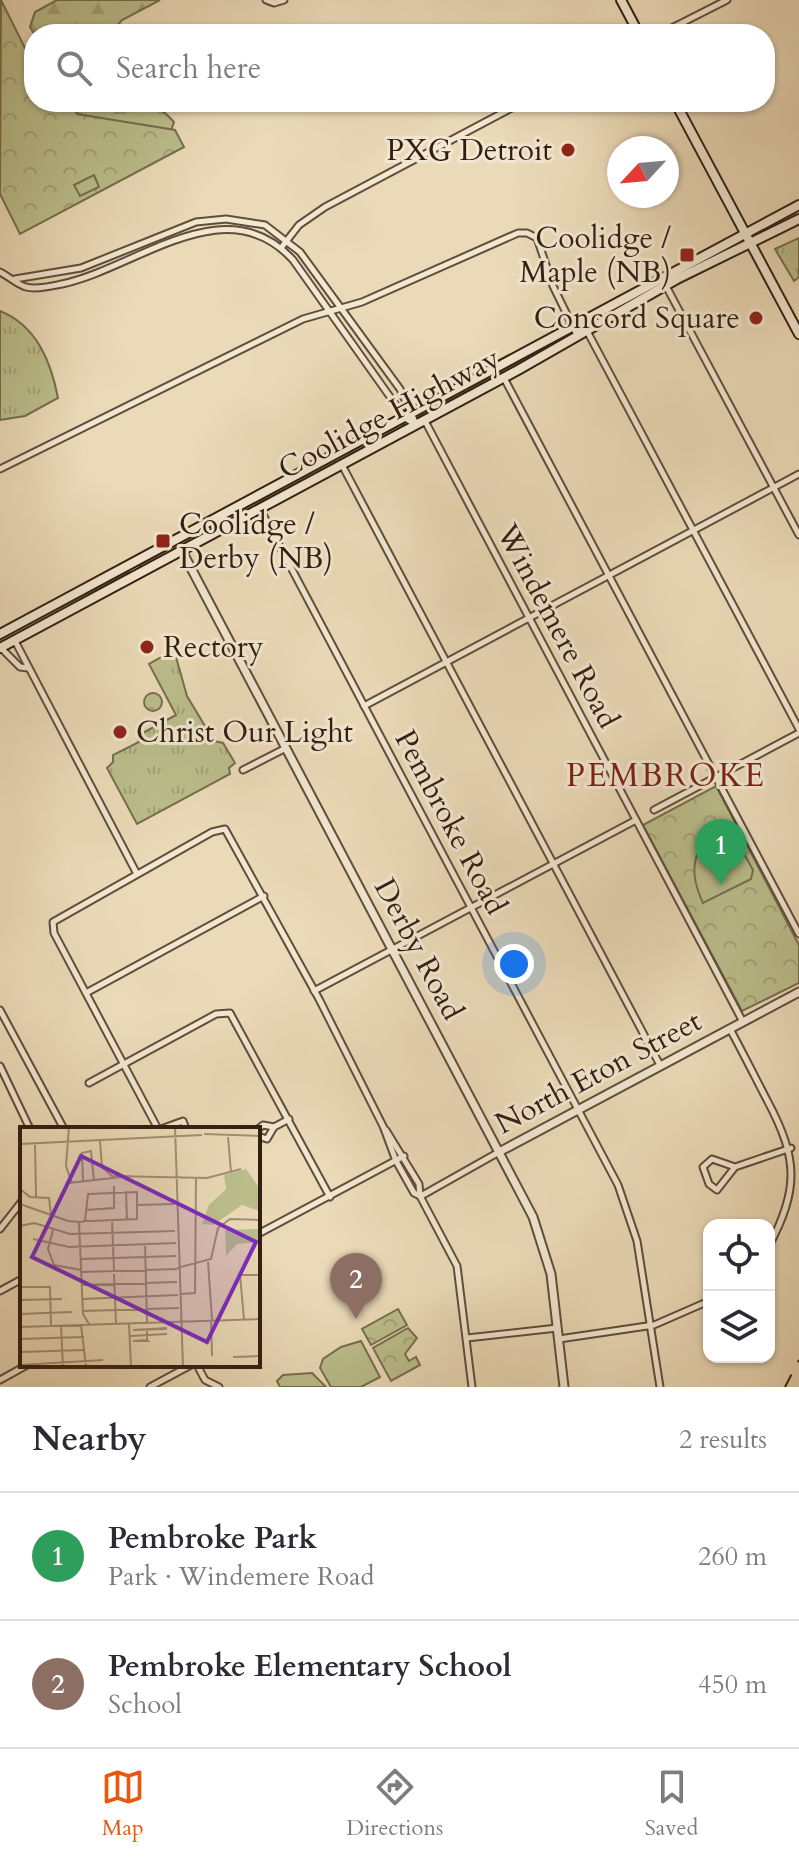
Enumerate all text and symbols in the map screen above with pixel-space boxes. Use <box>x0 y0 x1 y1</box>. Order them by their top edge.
search box <box>24 24 775 112</box>
icon: search <box>52 46 96 90</box>
text: Search here <box>116 48 261 89</box>
place label: PXG Detroit <box>386 130 553 171</box>
north arrow <box>607 136 679 208</box>
marker: PXG Detroit <box>559 141 577 159</box>
place label: Coolidge / Maple (NB) <box>519 218 671 293</box>
marker: Coolidge / Maple (NB) <box>678 246 696 264</box>
place label: Concord Square <box>534 298 740 339</box>
marker: Concord Square <box>747 309 765 327</box>
street label: Coolidge Highway <box>271 338 507 489</box>
place label: Coolidge / Derby (NB) <box>179 504 333 579</box>
street label: Windemere Road <box>486 516 629 736</box>
marker: Coolidge / Derby (NB) <box>154 532 172 550</box>
place label: Rectory <box>163 627 264 668</box>
marker: Rectory <box>138 638 156 656</box>
place label: Christ Our Light <box>136 712 354 753</box>
marker: Christ Our Light <box>111 723 129 741</box>
street label: Pembroke Road <box>385 723 516 922</box>
district label: PEMBROKE <box>566 754 766 798</box>
pin: 1 <box>695 819 747 885</box>
street label: Derby Road <box>364 871 473 1027</box>
your location <box>494 944 534 984</box>
street label: North Eton Street <box>488 1001 709 1144</box>
inset map <box>20 1127 260 1367</box>
map controls <box>703 1219 775 1363</box>
button: locate <box>703 1219 775 1291</box>
pin: 2 <box>330 1253 382 1319</box>
button: layers <box>703 1291 775 1363</box>
text: Nearby <box>32 1416 147 1462</box>
text: 2 results <box>679 1422 767 1457</box>
text: Pembroke Park <box>108 1518 317 1559</box>
text: 1 <box>51 1539 65 1574</box>
text: 260 m <box>698 1539 767 1574</box>
text: Park · Windemere Road <box>108 1559 374 1594</box>
text: Pembroke Elementary School <box>108 1646 511 1687</box>
text: 2 <box>51 1667 65 1702</box>
text: 450 m <box>698 1667 767 1702</box>
text: School <box>108 1687 182 1722</box>
tab: Map <box>101 1765 145 1843</box>
tab: Directions <box>346 1765 443 1843</box>
tab: Saved <box>645 1765 698 1843</box>

